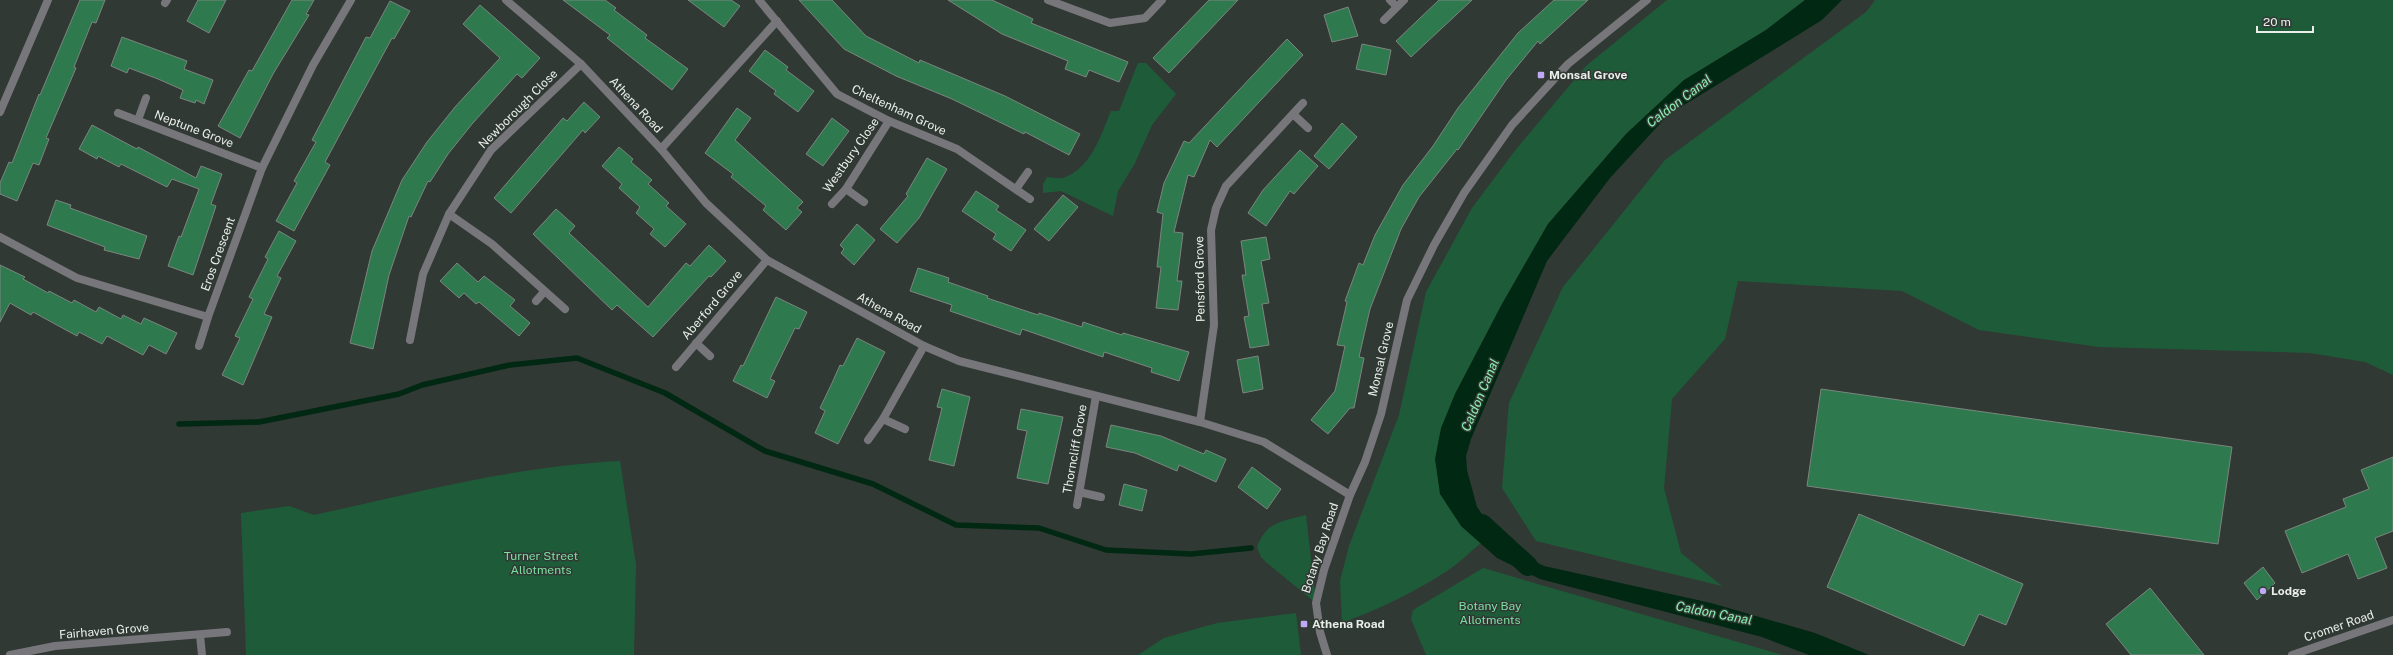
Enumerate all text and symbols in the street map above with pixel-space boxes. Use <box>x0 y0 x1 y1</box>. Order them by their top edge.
scale bar <box>2257 8 2313 34</box>
text: 20 m <box>2263 15 2291 29</box>
street label: Newborough Close <box>476 67 560 151</box>
place label: Monsal Grove <box>1549 68 1627 82</box>
marker: Monsal Grove <box>1536 70 1546 80</box>
water label: Caldon Canal <box>1644 72 1715 130</box>
street label: Athena Road <box>607 74 665 136</box>
street label: Cheltenham Grove <box>849 82 949 138</box>
street label: Neptune Grove <box>152 107 236 151</box>
street label: Westbury Close <box>820 115 882 195</box>
street label: Eros Crescent <box>198 215 238 293</box>
street label: Pensford Grove <box>1192 236 1208 322</box>
street label: Aberford Grove <box>679 267 745 343</box>
street label: Athena Road <box>855 290 923 336</box>
street label: Monsal Grove <box>1366 320 1396 398</box>
water label: Caldon Canal <box>1458 356 1502 434</box>
street label: Thorncliff Grove <box>1060 403 1090 495</box>
street label: Botany Bay Road <box>1299 501 1341 595</box>
park label: Turner Street Allotments <box>504 549 579 577</box>
place label: Lodge <box>2271 584 2306 598</box>
marker: Lodge <box>2258 586 2268 596</box>
water label: Caldon Canal <box>1675 598 1754 628</box>
park label: Botany Bay Allotments <box>1459 599 1522 627</box>
street label: Cromer Road <box>2302 608 2376 644</box>
place label: Athena Road <box>1312 617 1385 631</box>
marker: Athena Road <box>1299 619 1309 629</box>
street label: Fairhaven Grove <box>59 620 150 642</box>

